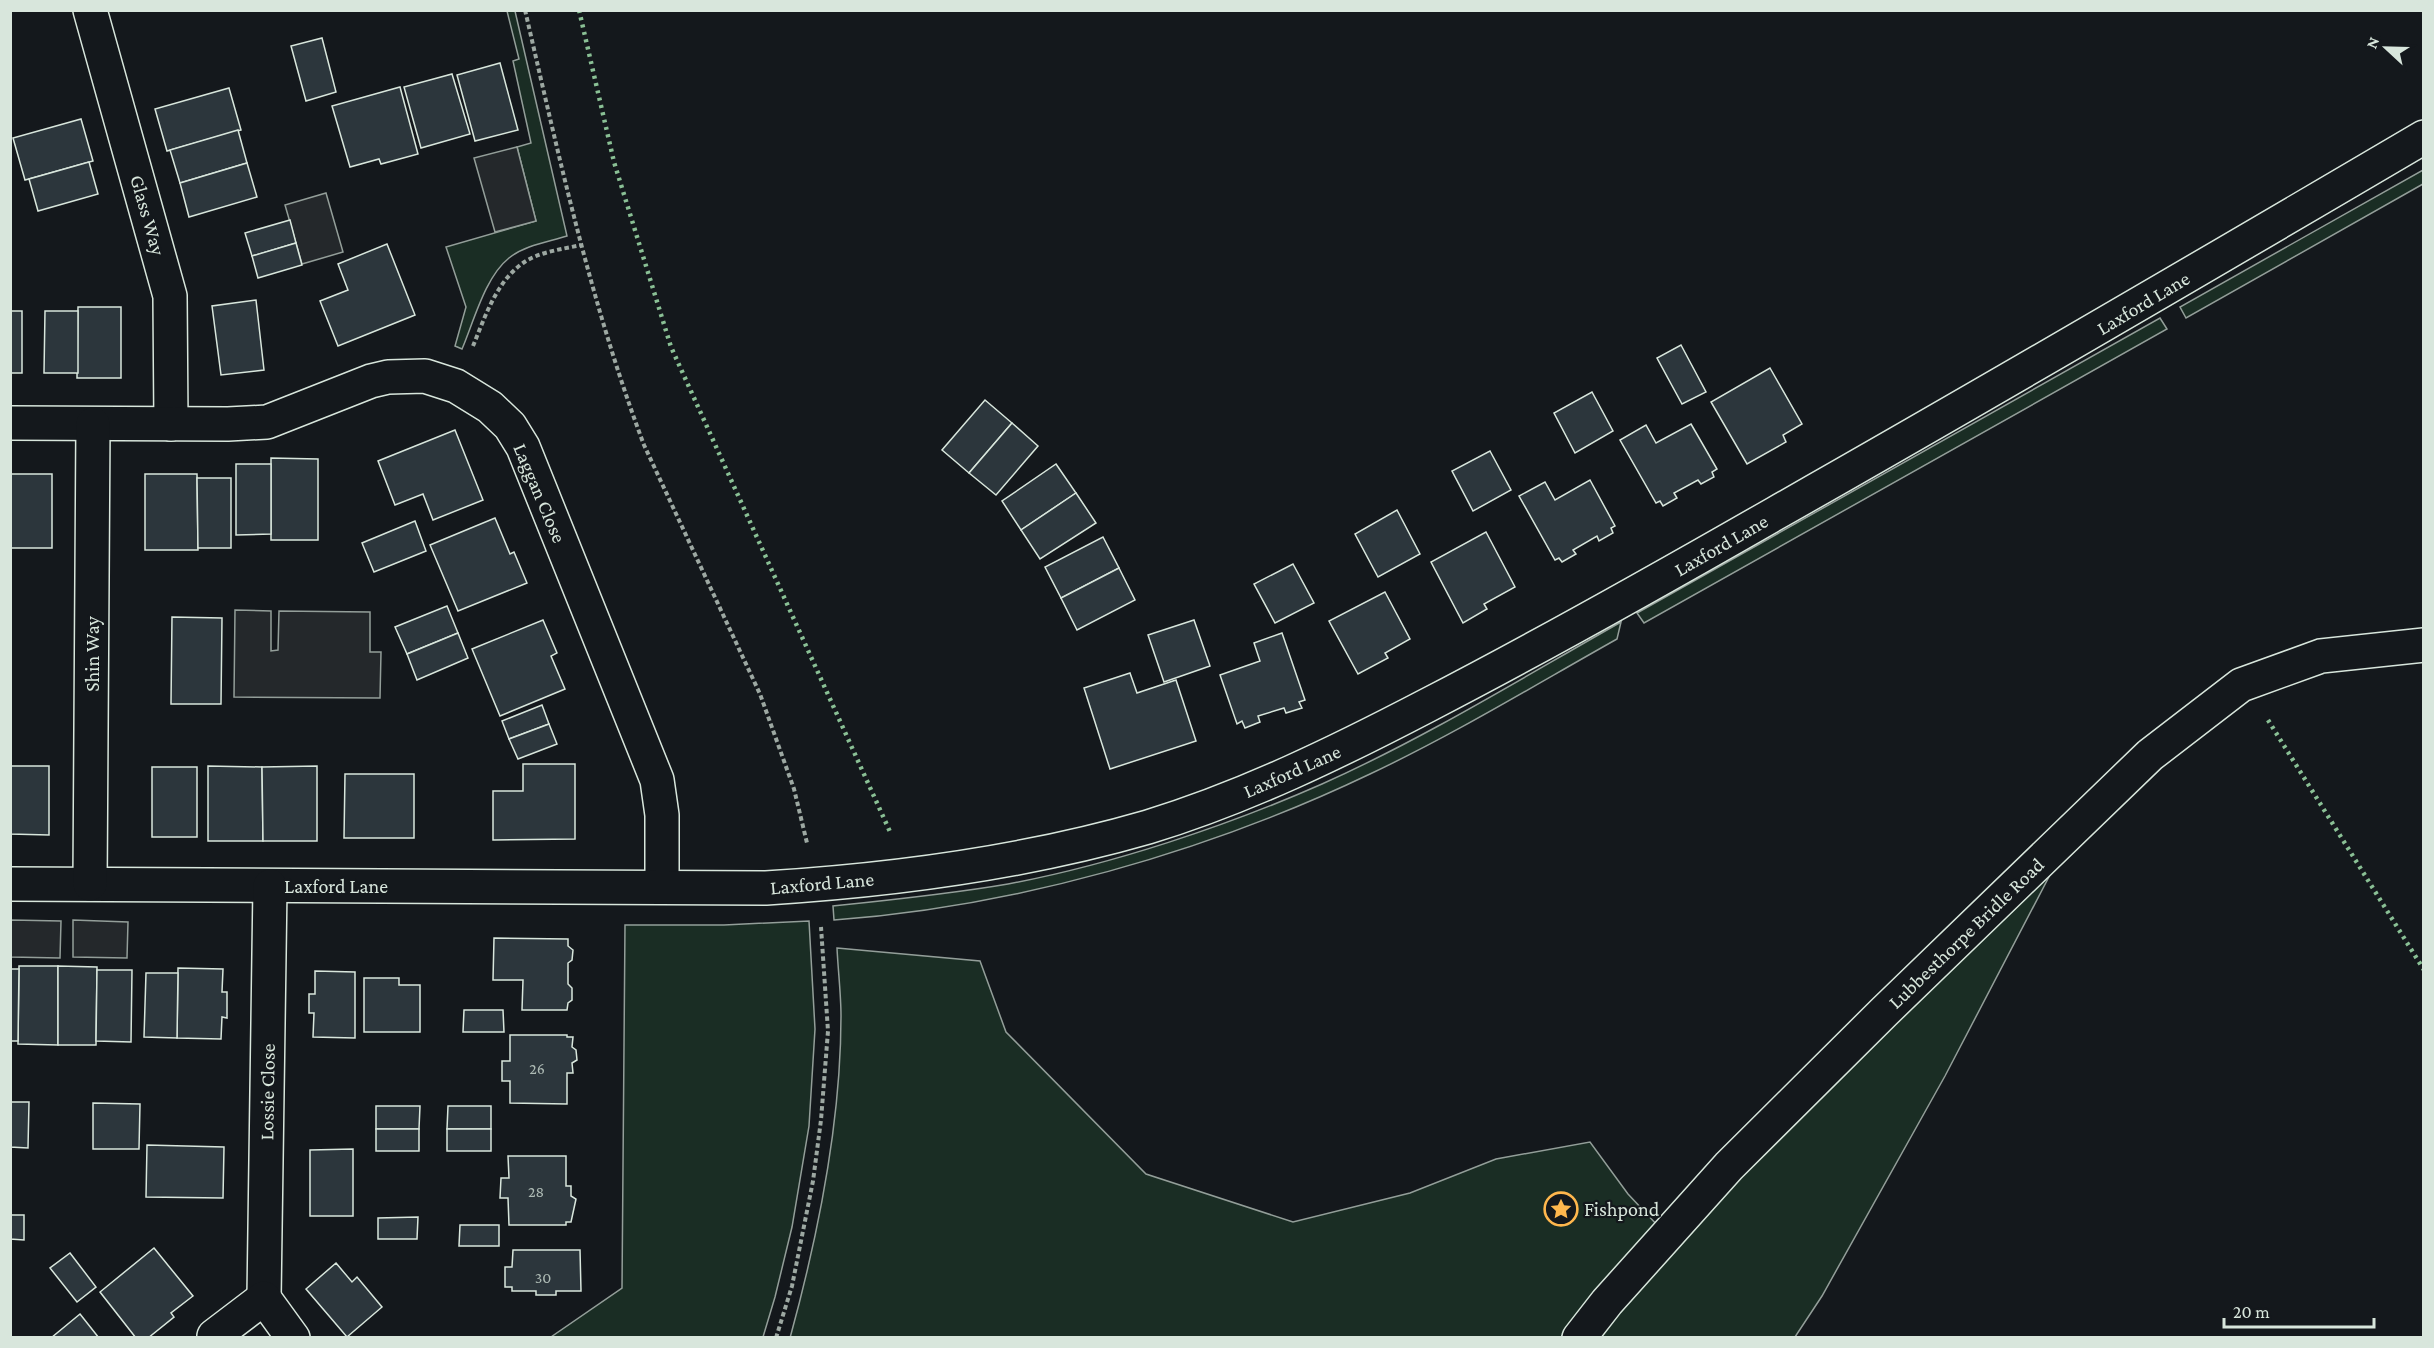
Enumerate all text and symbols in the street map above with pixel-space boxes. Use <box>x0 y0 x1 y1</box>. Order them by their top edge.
north arrow <box>2356 18 2416 78</box>
text: N <box>2363 34 2383 51</box>
street label: Glass Way <box>125 172 170 259</box>
street label: Laxford Lane <box>2093 267 2193 339</box>
street label: Laggan Close <box>508 440 571 547</box>
street label: Laxford Lane <box>1670 509 1772 581</box>
street label: Shin Way <box>81 615 104 692</box>
street label: Laxford Lane <box>1240 740 1344 802</box>
street label: Lubbesthorpe Bridle Road <box>1884 853 2049 1014</box>
street label: Laxford Lane <box>769 867 875 898</box>
street label: Laxford Lane <box>284 875 388 897</box>
street label: Lossie Close <box>255 1043 279 1141</box>
house number: 26 <box>529 1060 545 1077</box>
house number: 28 <box>528 1183 544 1200</box>
place icon: Fishpond <box>1543 1191 1579 1227</box>
place label: Fishpond <box>1584 1198 1660 1221</box>
house number: 30 <box>535 1269 551 1286</box>
scale bar <box>2224 1291 2374 1329</box>
text: 20 m <box>2233 1302 2270 1322</box>

